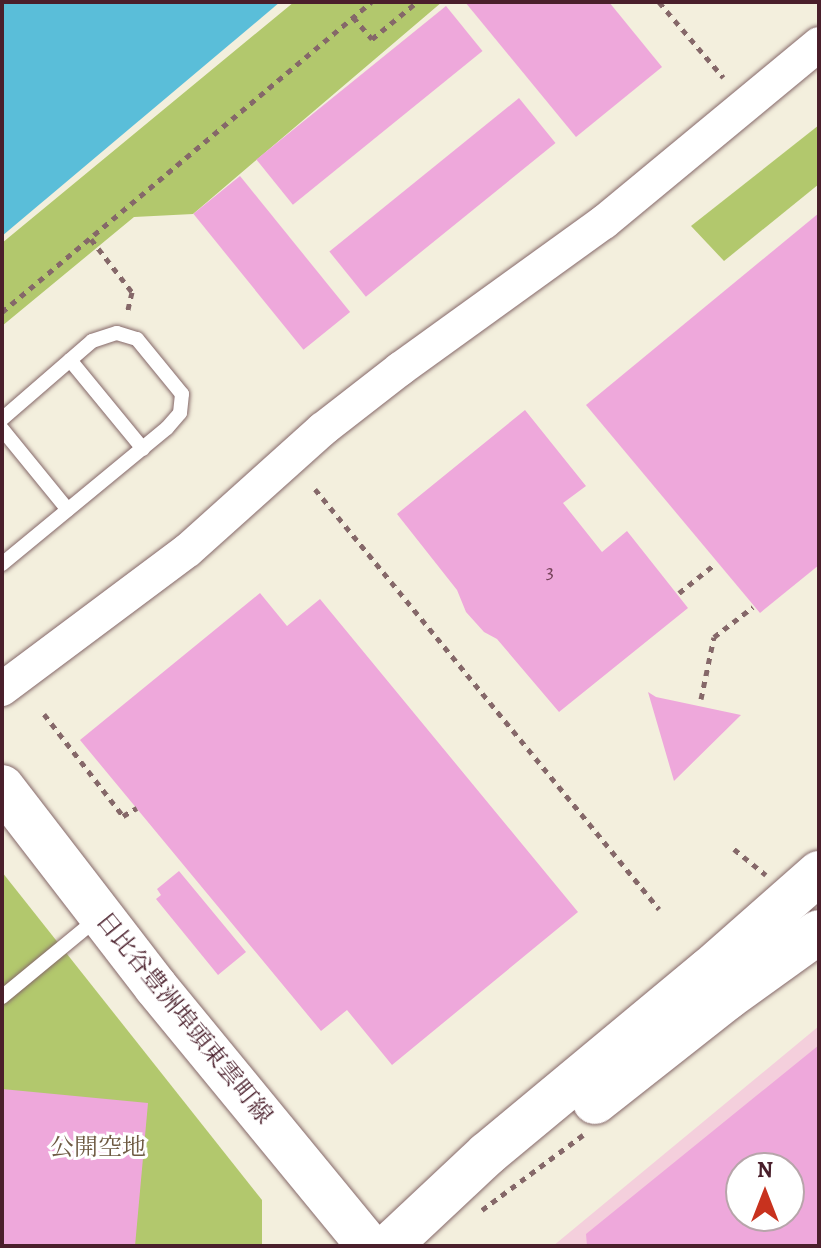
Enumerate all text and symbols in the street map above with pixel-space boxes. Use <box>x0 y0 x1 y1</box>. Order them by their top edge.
house number: 3 <box>546 559 554 583</box>
street label: 日比谷豊洲埠頭東雲町線 <box>90 906 278 1130</box>
park label: 公開空地 <box>50 1134 146 1162</box>
north arrow <box>725 1152 805 1232</box>
text: N <box>757 1155 773 1185</box>

